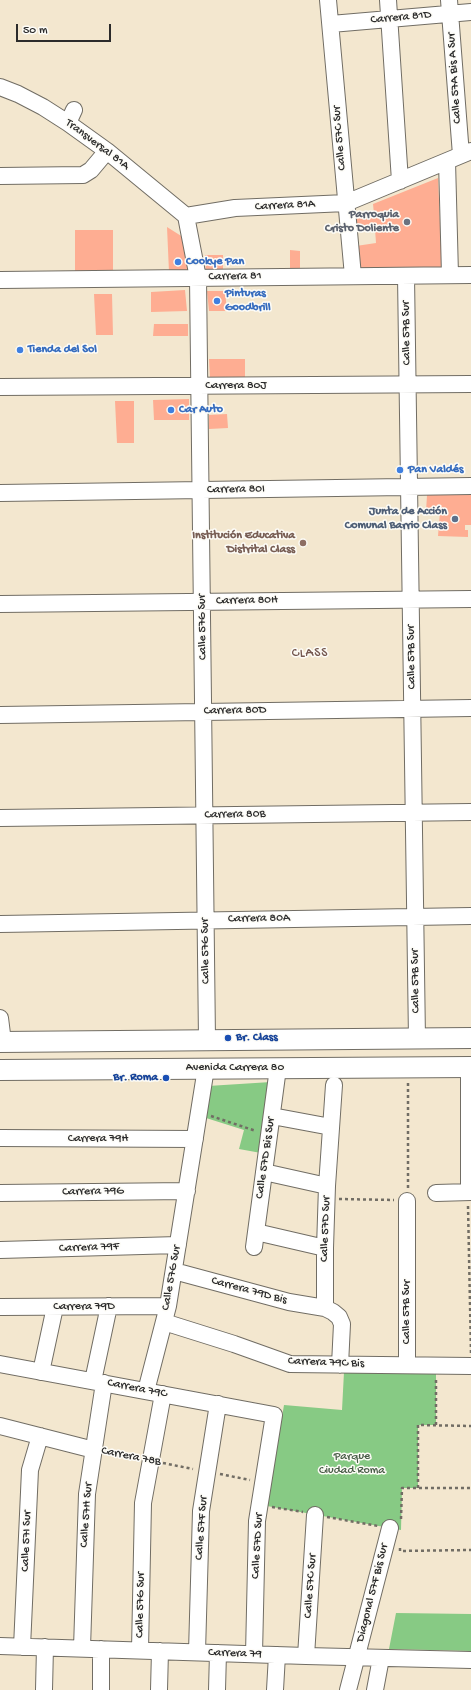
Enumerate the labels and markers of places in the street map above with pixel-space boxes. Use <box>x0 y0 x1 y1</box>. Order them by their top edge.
place label: Parroquia Cristo Doliente <box>325 208 399 236</box>
marker: Parroquia Cristo Doliente <box>402 217 412 227</box>
place label: Cookye Pan <box>186 255 244 269</box>
marker: Cookye Pan <box>173 257 183 267</box>
place label: Pinturas Goodbrill <box>225 287 271 315</box>
marker: Pinturas Goodbrill <box>212 296 222 306</box>
place label: Tienda del Sol <box>28 343 97 357</box>
marker: Tienda del Sol <box>15 345 25 355</box>
place label: Car Auto <box>179 403 223 417</box>
marker: Car Auto <box>166 405 176 415</box>
place label: Pan Valdés <box>408 463 463 477</box>
marker: Pan Valdés <box>395 465 405 475</box>
place label: Junta de Acción Comunal Barrio Class <box>345 505 447 533</box>
marker: Junta de Acción Comunal Barrio Class <box>450 514 460 524</box>
place label: Institución Educativa Distrital Class <box>192 529 295 557</box>
marker: Institución Educativa Distrital Class <box>298 538 308 548</box>
place label: Br. Class <box>236 1031 278 1045</box>
marker: Br. Class <box>223 1033 233 1043</box>
place label: Br. Roma <box>113 1071 158 1085</box>
marker: Br. Roma <box>161 1073 171 1083</box>

